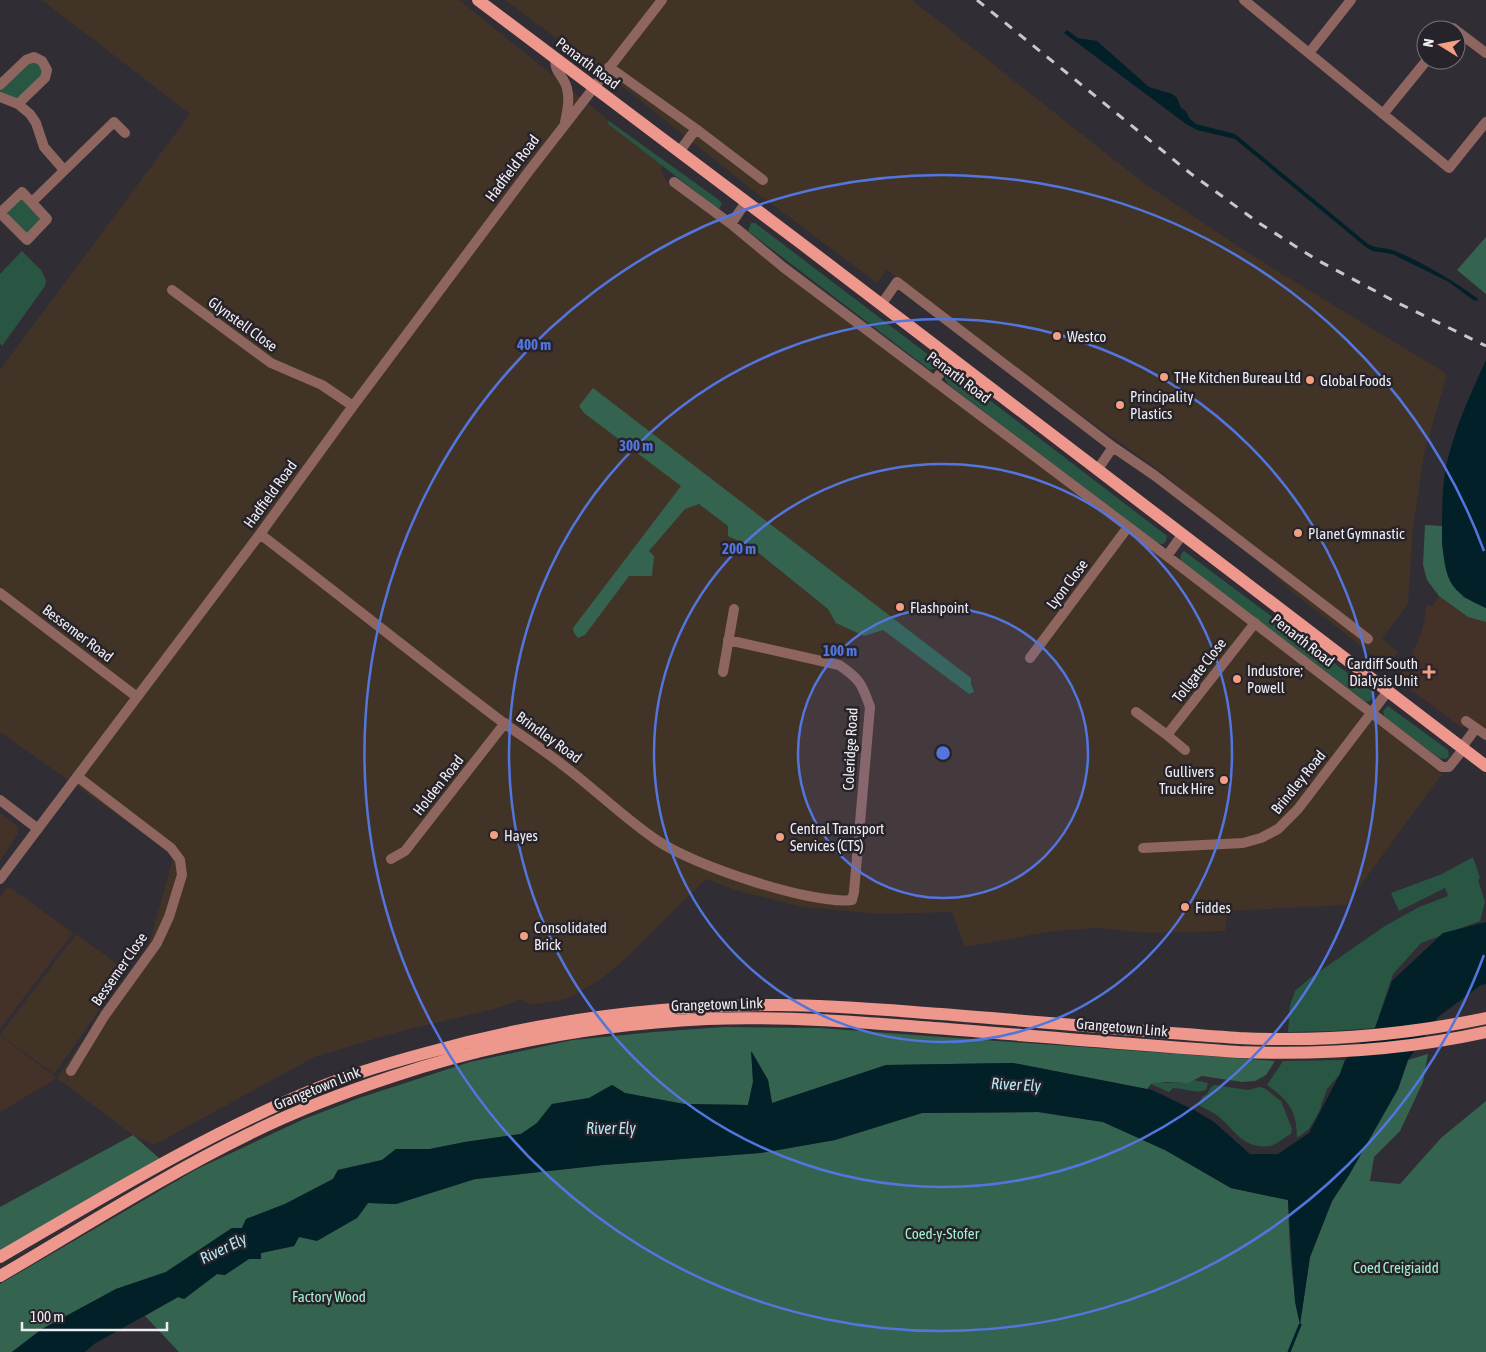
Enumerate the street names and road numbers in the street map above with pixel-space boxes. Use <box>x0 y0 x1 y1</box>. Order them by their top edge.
street label: Penarth Road <box>553 34 623 92</box>
street label: Hadfield Road <box>481 131 543 205</box>
street label: Glynstell Close <box>205 293 281 355</box>
street label: Penarth Road <box>924 348 994 406</box>
street label: Hadfield Road <box>240 457 300 531</box>
street label: Lyon Close <box>1043 556 1091 612</box>
street label: Bessemer Road <box>39 601 117 665</box>
street label: Penarth Road <box>1268 610 1338 670</box>
street label: Tollgate Close <box>1169 635 1229 705</box>
street label: Coleridge Road <box>839 707 861 791</box>
street label: Brindley Road <box>513 708 585 766</box>
street label: Brindley Road <box>1267 747 1329 817</box>
street label: Holden Road <box>409 752 467 818</box>
street label: Bessemer Close <box>88 929 150 1009</box>
street label: Grangetown Link <box>671 994 764 1014</box>
street label: Grangetown Link <box>1076 1015 1169 1040</box>
street label: Grangetown Link <box>271 1063 363 1113</box>

